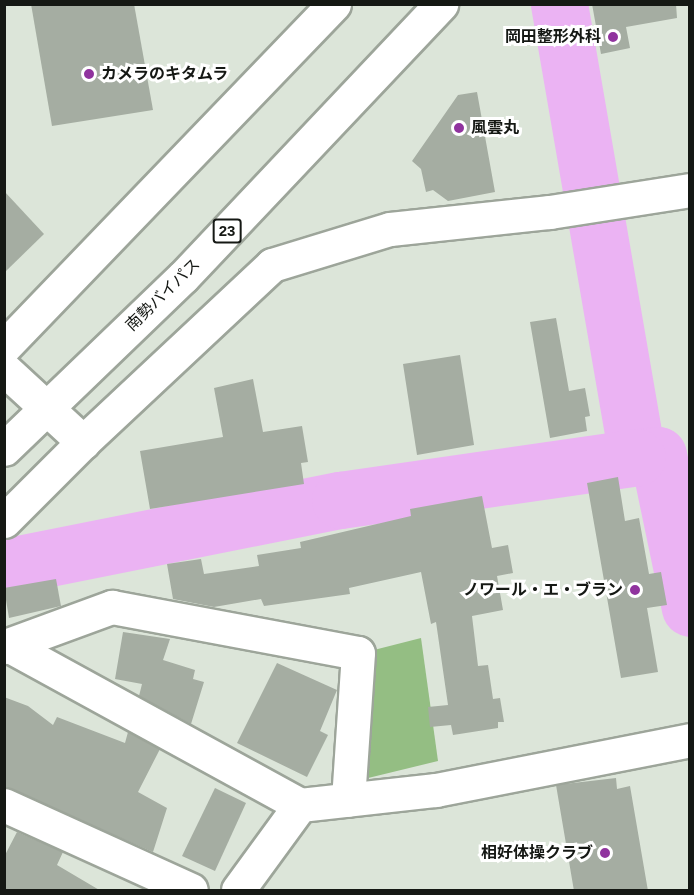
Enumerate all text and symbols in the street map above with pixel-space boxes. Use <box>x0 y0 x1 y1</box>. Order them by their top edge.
place label: 岡田整形外科 <box>505 27 601 47</box>
marker: 岡田整形外科 <box>606 30 620 44</box>
place label: カメラのキタムラ <box>101 64 229 84</box>
marker: カメラのキタムラ <box>82 67 96 81</box>
place label: 風雲丸 <box>471 118 519 138</box>
marker: 風雲丸 <box>452 121 466 135</box>
road number: 23 <box>212 219 242 243</box>
street label: 南勢バイパス <box>122 255 204 335</box>
place label: ノワール・エ・ブラン <box>463 580 623 600</box>
marker: ノワール・エ・ブラン <box>628 583 642 597</box>
place label: 相好体操クラブ <box>481 843 593 863</box>
marker: 相好体操クラブ <box>598 846 612 860</box>

